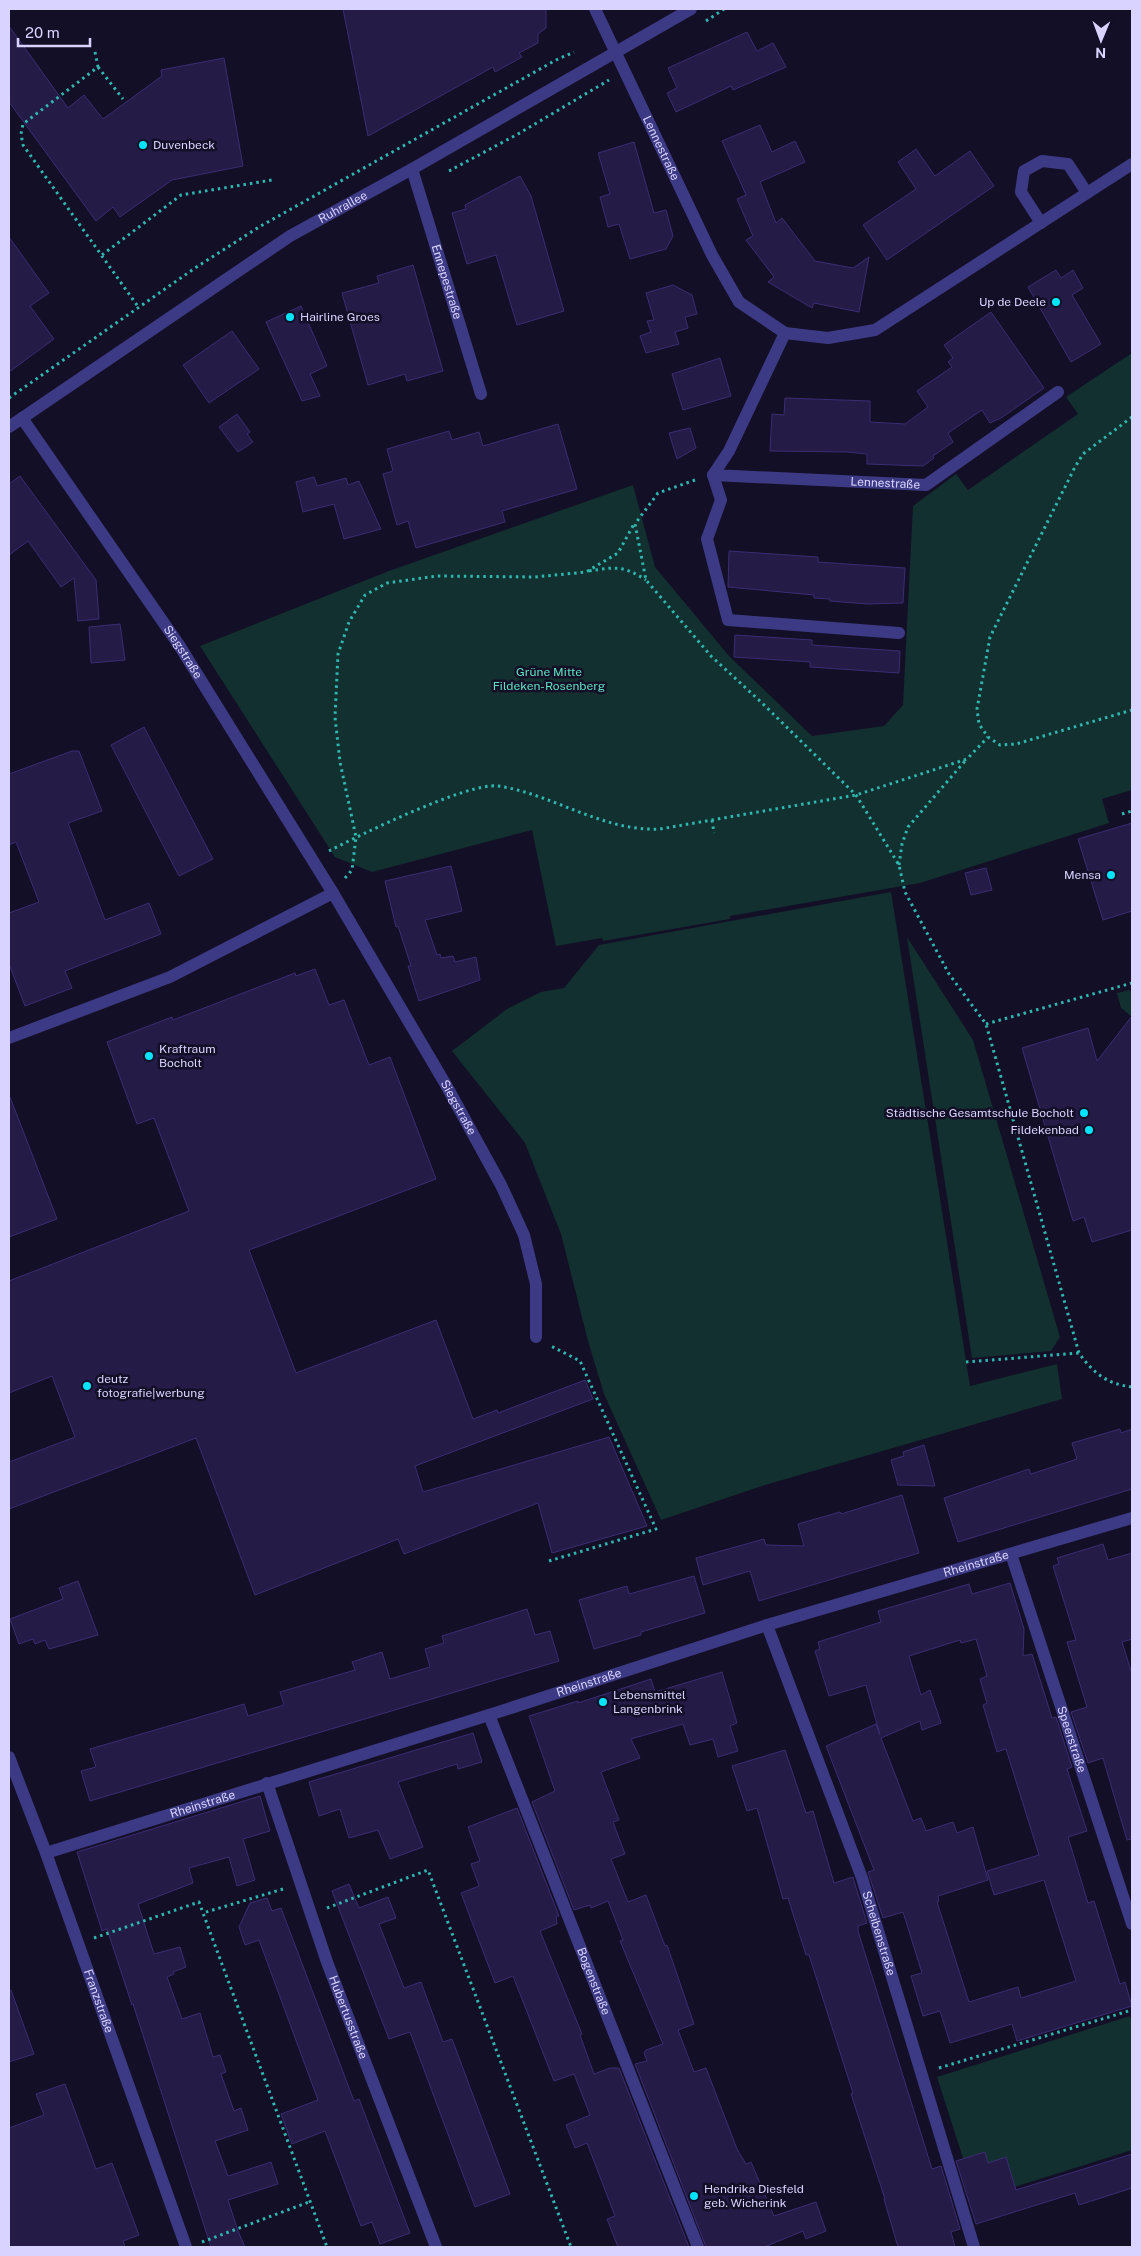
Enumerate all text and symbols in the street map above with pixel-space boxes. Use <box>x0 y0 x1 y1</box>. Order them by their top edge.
scale bar <box>18 15 90 47</box>
north arrow <box>1076 15 1126 65</box>
text: 20 m <box>25 24 60 41</box>
text: N <box>1095 45 1106 61</box>
street label: Lennestraße <box>640 114 683 183</box>
place label: Duvenbeck <box>153 138 215 152</box>
marker: Duvenbeck <box>137 139 149 151</box>
street label: Ruhrallee <box>316 188 370 226</box>
street label: Ennepestraße <box>429 243 465 321</box>
place label: Up de Deele <box>979 295 1046 309</box>
marker: Up de Deele <box>1050 296 1062 308</box>
place label: Hairline Groes <box>300 310 380 324</box>
marker: Hairline Groes <box>284 311 296 323</box>
street label: Lennestraße <box>850 474 921 492</box>
street label: Siegstraße <box>161 623 205 681</box>
park label: Grüne Mitte Fildeken-Rosenberg <box>493 665 605 693</box>
place label: Mensa <box>1064 868 1101 882</box>
marker: Mensa <box>1105 869 1117 881</box>
place label: Kraftraum Bocholt <box>159 1042 216 1070</box>
marker: Kraftraum Bocholt <box>143 1050 155 1062</box>
street label: Siegstraße <box>438 1077 479 1138</box>
place label: Städtische Gesamtschule Bocholt <box>886 1106 1074 1120</box>
marker: Städtische Gesamtschule Bocholt <box>1078 1107 1090 1119</box>
place label: Fildekenbad <box>1010 1123 1079 1137</box>
marker: Fildekenbad <box>1083 1124 1095 1136</box>
place label: deutz fotografie|werbung <box>97 1372 205 1400</box>
marker: deutz fotografie|werbung <box>81 1380 93 1392</box>
street label: Rheinstraße <box>942 1547 1010 1580</box>
street label: Rheinstraße <box>555 1666 623 1700</box>
place label: Lebensmittel Langenbrink <box>613 1688 686 1716</box>
marker: Lebensmittel Langenbrink <box>597 1696 609 1708</box>
street label: Speerstraße <box>1054 1704 1089 1775</box>
street label: Rheinstraße <box>168 1787 237 1821</box>
street label: Scheibenstraße <box>859 1889 898 1977</box>
street label: Bogenstraße <box>574 1945 613 2017</box>
street label: Franzstraße <box>81 1967 116 2035</box>
street label: Hubertusstraße <box>326 1974 370 2061</box>
place label: Hendrika Diesfeld geb. Wicherink <box>704 2182 804 2210</box>
marker: Hendrika Diesfeld geb. Wicherink <box>688 2190 700 2202</box>

